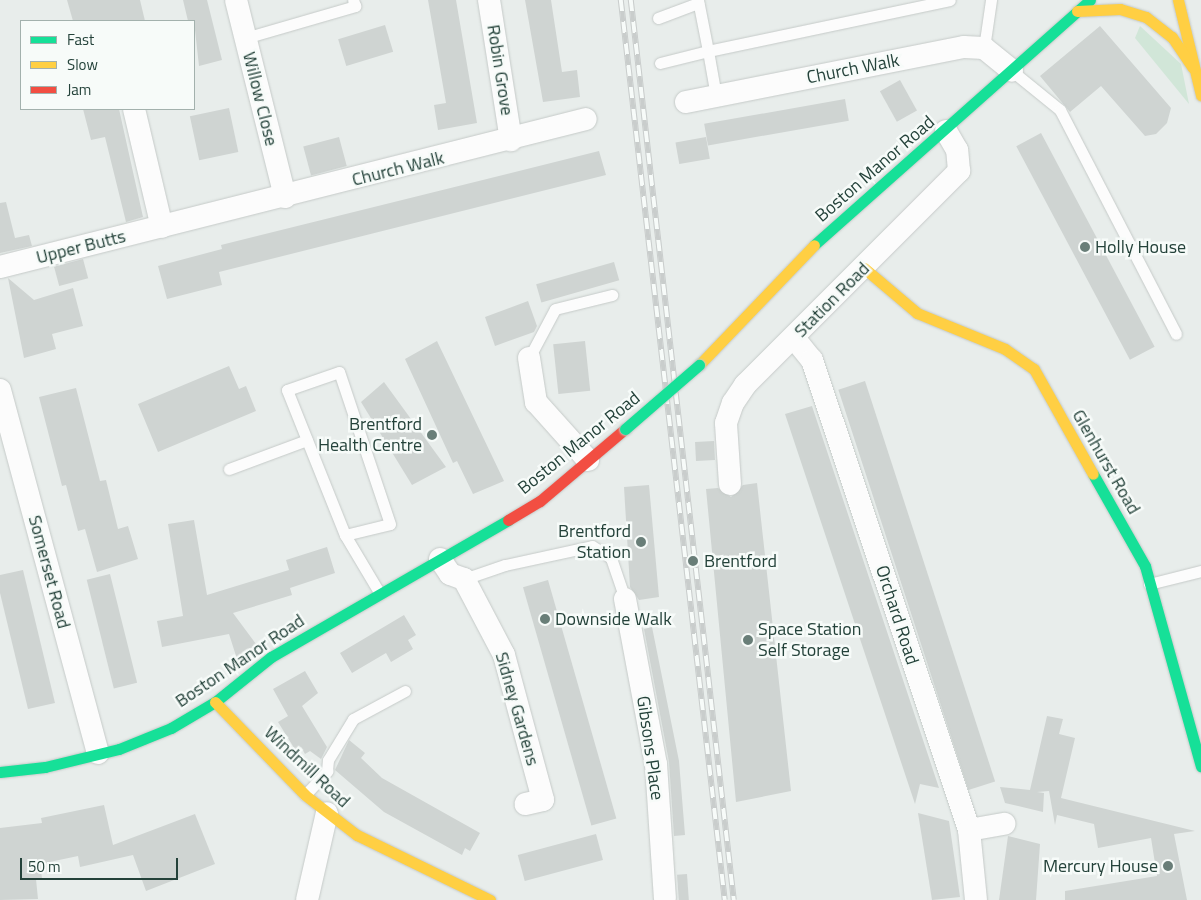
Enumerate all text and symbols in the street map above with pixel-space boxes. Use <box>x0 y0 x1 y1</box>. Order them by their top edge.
legend <box>20 20 195 110</box>
street label: Robin Grove <box>482 23 518 117</box>
text: Fast <box>67 28 94 51</box>
street label: Church Walk <box>805 49 901 89</box>
street label: Willow Close <box>238 50 282 148</box>
text: Slow <box>67 53 98 76</box>
text: Jam <box>67 78 91 101</box>
street label: Boston Manor Road <box>811 111 939 227</box>
street label: Church Walk <box>350 147 446 191</box>
street label: Upper Butts <box>34 225 128 269</box>
place label: Holly House <box>1095 236 1186 258</box>
marker: Holly House <box>1079 241 1091 253</box>
street label: Station Road <box>790 258 874 342</box>
street label: Boston Manor Road <box>514 387 644 499</box>
street label: Glenhurst Road <box>1067 406 1145 518</box>
place label: Brentford Health Centre <box>318 414 422 456</box>
marker: Brentford Health Centre <box>426 429 438 441</box>
street label: Somerset Road <box>24 513 74 631</box>
place label: Brentford Station <box>558 521 631 564</box>
marker: Brentford Station <box>635 536 647 548</box>
place label: Brentford <box>704 550 777 572</box>
marker: Brentford <box>686 554 700 568</box>
street label: Orchard Road <box>871 563 923 667</box>
place label: Downside Walk <box>555 608 672 630</box>
street label: Boston Manor Road <box>171 610 309 712</box>
marker: Downside Walk <box>539 613 551 625</box>
place label: Space Station Self Storage <box>758 619 861 662</box>
marker: Space Station Self Storage <box>742 634 754 646</box>
street label: Sidney Gardens <box>490 650 544 768</box>
street label: Gibsons Place <box>632 694 668 802</box>
street label: Windmill Road <box>260 722 354 812</box>
scale bar <box>22 848 180 880</box>
text: 50 m <box>28 855 61 878</box>
place label: Mercury House <box>1043 855 1158 877</box>
marker: Mercury House <box>1162 860 1174 872</box>

